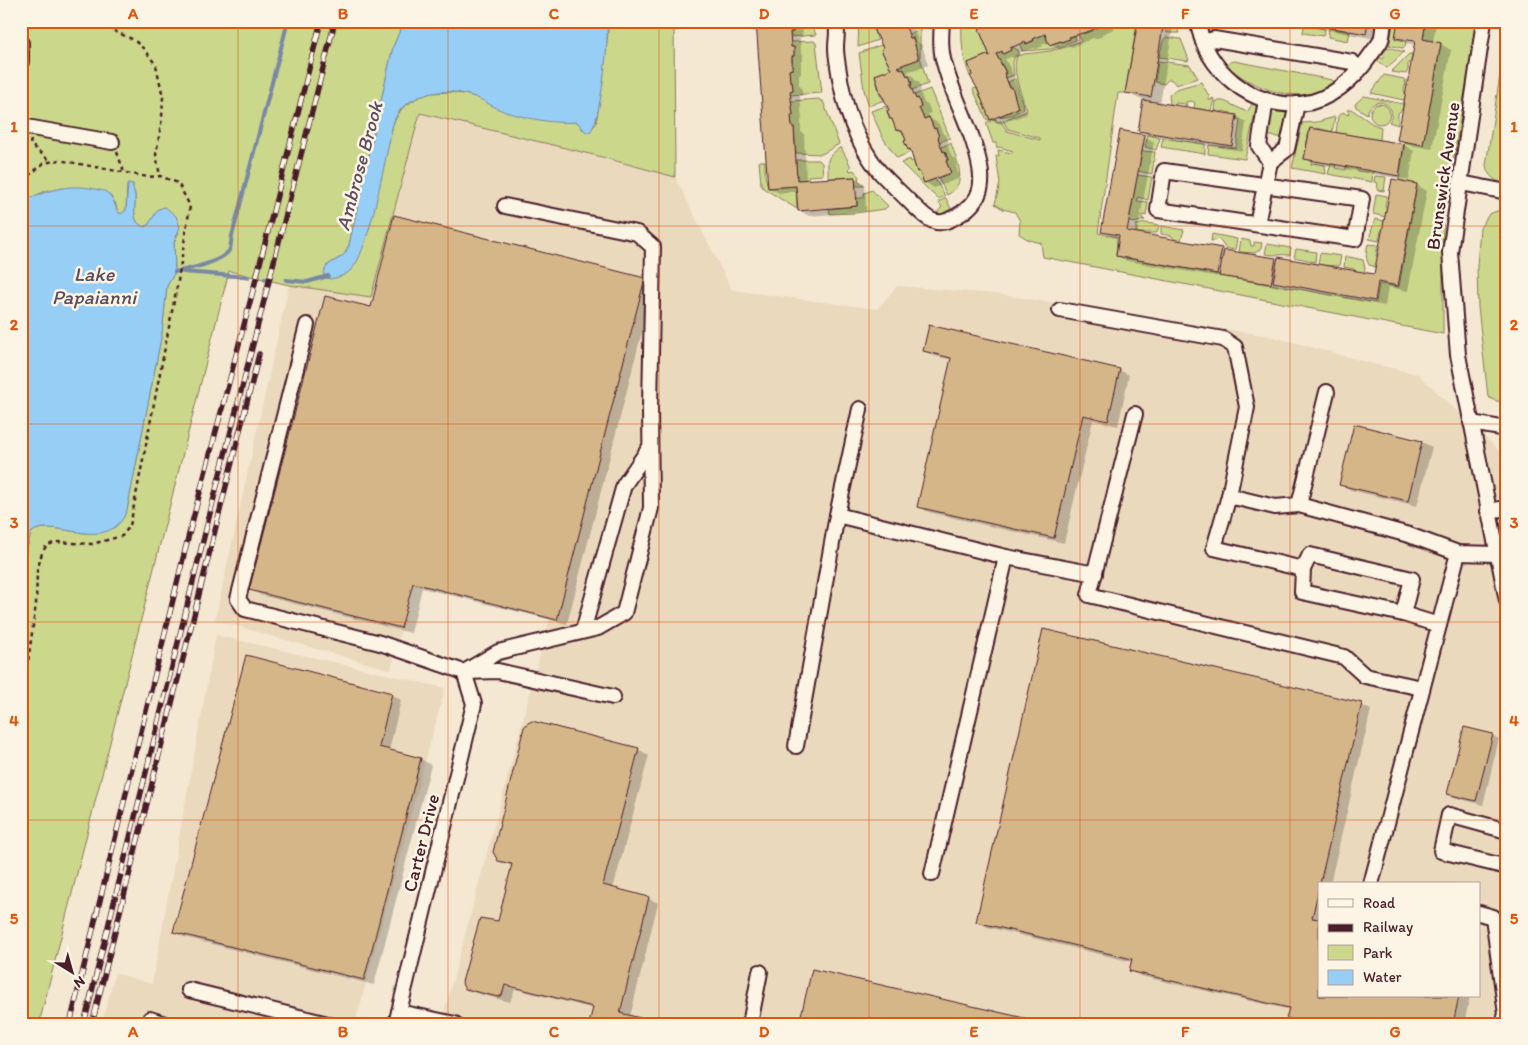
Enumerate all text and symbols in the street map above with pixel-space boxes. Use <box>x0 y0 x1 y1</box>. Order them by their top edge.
text: A <box>127 4 139 23</box>
text: B <box>338 4 349 23</box>
text: C <box>549 4 560 23</box>
text: D <box>759 4 770 23</box>
text: E <box>970 4 979 23</box>
text: F <box>1181 4 1190 23</box>
text: G <box>1389 4 1401 23</box>
water label: Ambrose Brook <box>330 97 388 233</box>
street label: Brunswick Avenue <box>1421 101 1465 251</box>
text: 1 <box>10 117 18 136</box>
text: 1 <box>1510 117 1518 136</box>
water label: Lake Papaianni <box>52 262 138 309</box>
text: 2 <box>10 315 19 334</box>
text: 2 <box>1510 315 1519 334</box>
text: 3 <box>10 513 19 532</box>
text: 3 <box>1510 513 1519 532</box>
text: 4 <box>9 711 19 730</box>
text: 4 <box>1509 711 1519 730</box>
street label: Carter Drive <box>398 791 444 895</box>
legend <box>1318 882 1480 998</box>
text: Road <box>1363 894 1396 912</box>
text: 5 <box>10 909 19 928</box>
text: 5 <box>1510 909 1519 928</box>
text: Railway <box>1363 918 1413 936</box>
text: Park <box>1363 944 1393 962</box>
north arrow <box>48 948 98 998</box>
text: Water <box>1363 968 1402 986</box>
text: N <box>71 972 88 992</box>
text: A <box>127 1022 139 1041</box>
text: B <box>338 1022 349 1041</box>
text: C <box>549 1022 560 1041</box>
text: D <box>759 1022 770 1041</box>
text: E <box>970 1022 979 1041</box>
text: F <box>1181 1022 1190 1041</box>
text: G <box>1389 1022 1401 1041</box>

